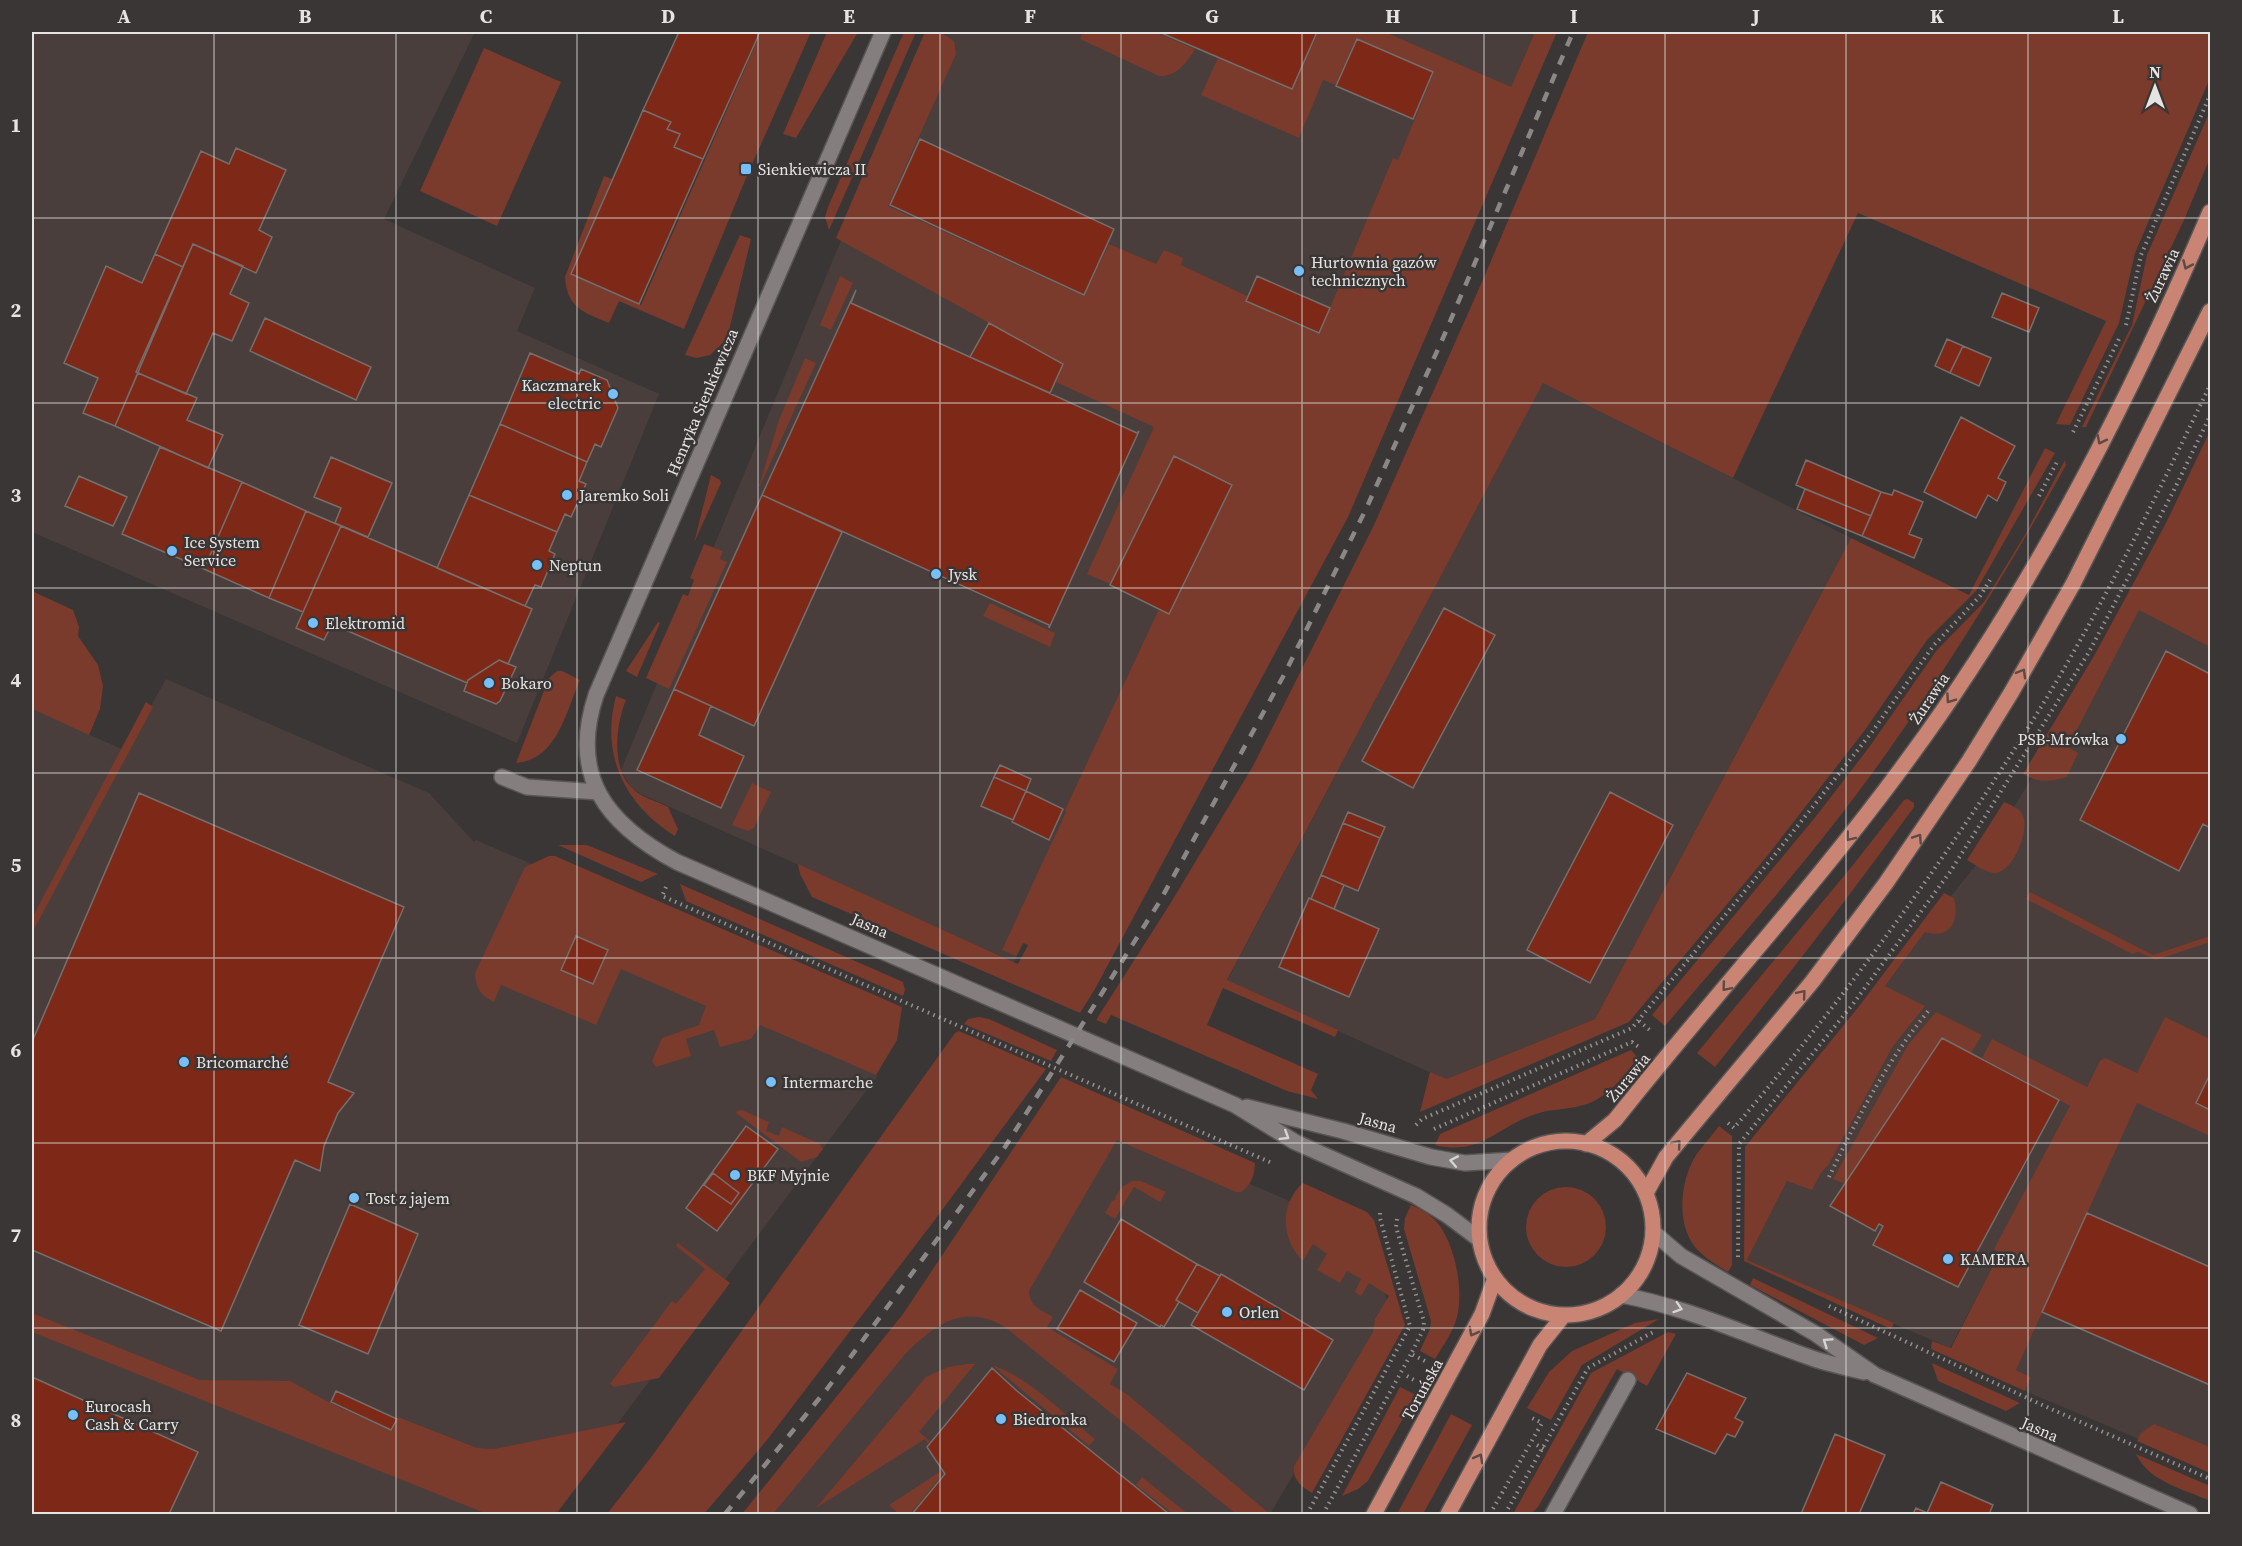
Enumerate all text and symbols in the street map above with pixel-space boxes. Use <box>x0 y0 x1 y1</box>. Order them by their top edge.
text: A <box>117 2 131 30</box>
text: B <box>298 2 312 30</box>
text: C <box>480 2 492 30</box>
text: D <box>661 2 675 30</box>
text: E <box>843 2 855 30</box>
text: F <box>1024 2 1036 30</box>
text: G <box>1205 2 1219 30</box>
text: H <box>1385 2 1401 30</box>
text: I <box>1570 2 1578 30</box>
text: J <box>1750 2 1760 30</box>
text: K <box>1930 2 1944 30</box>
text: L <box>2112 2 2124 30</box>
north arrow <box>2125 57 2185 117</box>
text: N <box>2149 61 2161 83</box>
text: 1 <box>11 111 21 139</box>
place label: Sienkiewicza II <box>758 158 866 180</box>
marker: Sienkiewicza II <box>739 162 753 176</box>
street label: Żurawia <box>2140 244 2184 306</box>
place label: Hurtownia gazów technicznych <box>1311 251 1437 291</box>
one-way arrow <box>2182 259 2194 270</box>
marker: Hurtownia gazów technicznych <box>1292 264 1306 278</box>
text: 2 <box>11 296 22 324</box>
street label: Henryka Sienkiewicza <box>661 324 743 479</box>
place label: Kaczmarek electric <box>521 374 601 414</box>
marker: Kaczmarek electric <box>606 387 620 401</box>
one-way arrow <box>2097 434 2109 445</box>
text: 3 <box>11 481 22 509</box>
place label: Jaremko Soli <box>578 484 669 506</box>
marker: Jaremko Soli <box>560 488 574 502</box>
place label: Ice System Service <box>184 531 260 571</box>
marker: Ice System Service <box>165 544 179 558</box>
place label: Neptun <box>549 554 602 576</box>
marker: Neptun <box>530 558 544 572</box>
place label: Jysk <box>947 563 977 585</box>
marker: Jysk <box>929 567 943 581</box>
place label: Elektromid <box>325 612 405 634</box>
marker: Elektromid <box>306 616 320 630</box>
text: 4 <box>11 666 22 694</box>
street label: Żurawia <box>1904 667 1955 728</box>
one-way arrow <box>2015 669 2027 679</box>
place label: Bokaro <box>501 672 552 694</box>
marker: Bokaro <box>482 676 496 690</box>
one-way arrow <box>1946 692 1957 703</box>
place label: PSB-Mrówka <box>2018 728 2110 750</box>
marker: PSB-Mrówka <box>2114 732 2128 746</box>
one-way arrow <box>1846 830 1857 841</box>
one-way arrow <box>1910 833 1921 844</box>
text: 5 <box>11 851 22 879</box>
street label: Jasna <box>847 907 893 943</box>
one-way arrow <box>1722 980 1733 991</box>
one-way arrow <box>1794 990 1805 1001</box>
text: 6 <box>11 1036 22 1064</box>
street label: Żurawia <box>1601 1047 1655 1106</box>
place label: Bricomarché <box>196 1051 289 1073</box>
marker: Bricomarché <box>177 1055 191 1069</box>
place label: Intermarche <box>783 1071 873 1093</box>
marker: Intermarche <box>764 1075 778 1089</box>
street label: Jasna <box>1356 1106 1400 1138</box>
one-way arrow <box>1278 1129 1289 1140</box>
one-way arrow <box>1670 1140 1681 1151</box>
one-way arrow <box>1449 1155 1459 1168</box>
place label: BKF Myjnie <box>747 1164 830 1186</box>
marker: BKF Myjnie <box>728 1168 742 1182</box>
place label: Tost z jajem <box>366 1187 450 1209</box>
marker: Tost z jajem <box>347 1191 361 1205</box>
text: 7 <box>11 1221 22 1249</box>
place label: KAMERA <box>1960 1248 2027 1270</box>
marker: KAMERA <box>1941 1252 1955 1266</box>
place label: Orlen <box>1239 1301 1280 1323</box>
one-way arrow <box>1672 1301 1683 1314</box>
marker: Orlen <box>1220 1305 1234 1319</box>
one-way arrow <box>1469 1326 1480 1337</box>
one-way arrow <box>1823 1338 1834 1349</box>
street label: Toruńska <box>1396 1354 1448 1424</box>
place label: Eurocash Cash & Carry <box>85 1395 179 1435</box>
text: 8 <box>11 1406 21 1434</box>
marker: Eurocash Cash & Carry <box>66 1408 80 1422</box>
place label: Biedronka <box>1013 1408 1088 1430</box>
street label: Jasna <box>2017 1411 2063 1447</box>
marker: Biedronka <box>994 1412 1008 1426</box>
one-way arrow <box>1471 1453 1483 1464</box>

